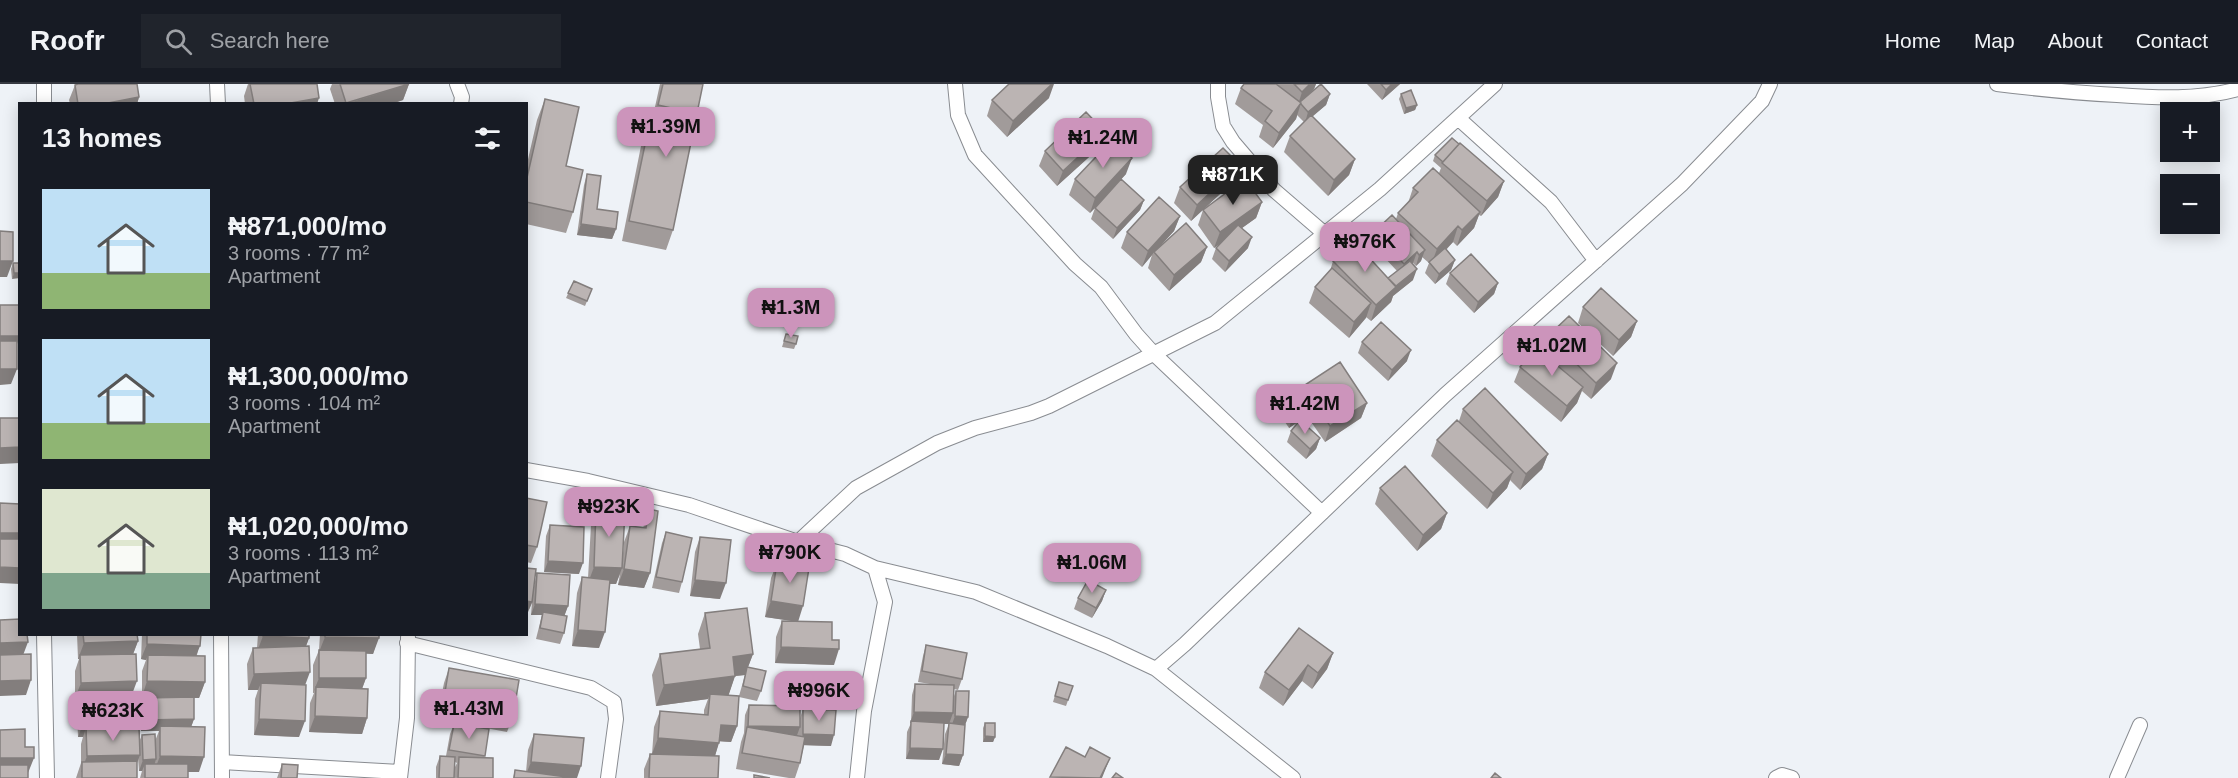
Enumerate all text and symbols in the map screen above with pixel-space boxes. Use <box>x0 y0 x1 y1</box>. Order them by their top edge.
search box <box>141 14 561 68</box>
text: Roofr <box>30 25 105 56</box>
icon: search <box>162 25 195 58</box>
text: Search here <box>210 28 330 53</box>
text: Home <box>1885 29 1941 52</box>
text: Map <box>1974 29 2015 52</box>
text: About <box>2048 29 2103 52</box>
text: Contact <box>2136 29 2208 52</box>
map controls <box>2160 102 2220 234</box>
button: + <box>2160 102 2220 162</box>
pin: ₦1.39M <box>617 107 715 158</box>
text: ₦1.39M <box>631 115 701 137</box>
pin: ₦1.24M <box>1054 118 1152 169</box>
icon: filters <box>471 122 504 155</box>
text: 13 homes <box>42 123 162 153</box>
text: ₦1.24M <box>1068 126 1138 148</box>
pin: ₦871K <box>1191 155 1275 206</box>
text: ₦871K <box>1202 163 1264 185</box>
button: − <box>2160 174 2220 234</box>
text: ₦871,000/mo <box>228 211 387 241</box>
icon: home <box>90 213 162 285</box>
pin: ₦976K <box>1323 222 1407 273</box>
text: ₦976K <box>1334 230 1396 252</box>
text: 3 rooms · 77 m² <box>228 242 369 264</box>
text: Apartment <box>228 265 320 287</box>
pin: ₦1.3M <box>749 288 833 339</box>
text: ₦1.3M <box>762 296 820 318</box>
pin: ₦1.02M <box>1503 326 1601 377</box>
text: ₦1.02M <box>1517 334 1587 356</box>
text: ₦1,300,000/mo <box>228 361 409 391</box>
icon: home <box>90 363 162 435</box>
pin: ₦1.42M <box>1256 384 1354 435</box>
text: 3 rooms · 104 m² <box>228 392 380 414</box>
text: ₦1.42M <box>1270 392 1340 414</box>
text: Apartment <box>228 415 320 437</box>
pin: ₦923K <box>567 487 651 538</box>
text: ₦923K <box>578 495 640 517</box>
text: ₦1,020,000/mo <box>228 511 409 541</box>
icon: home <box>90 513 162 585</box>
pin: ₦790K <box>748 533 832 584</box>
text: ₦790K <box>759 541 821 563</box>
text: 3 rooms · 113 m² <box>228 542 379 564</box>
pin: ₦1.06M <box>1043 543 1141 594</box>
text: ₦1.06M <box>1057 551 1127 573</box>
text: Apartment <box>228 565 320 587</box>
pin: ₦996K <box>777 671 861 722</box>
text: ₦996K <box>788 679 850 701</box>
pin: ₦1.43M <box>420 689 518 740</box>
pin: ₦623K <box>71 691 155 742</box>
text: ₦1.43M <box>434 697 504 719</box>
text: ₦623K <box>82 699 144 721</box>

